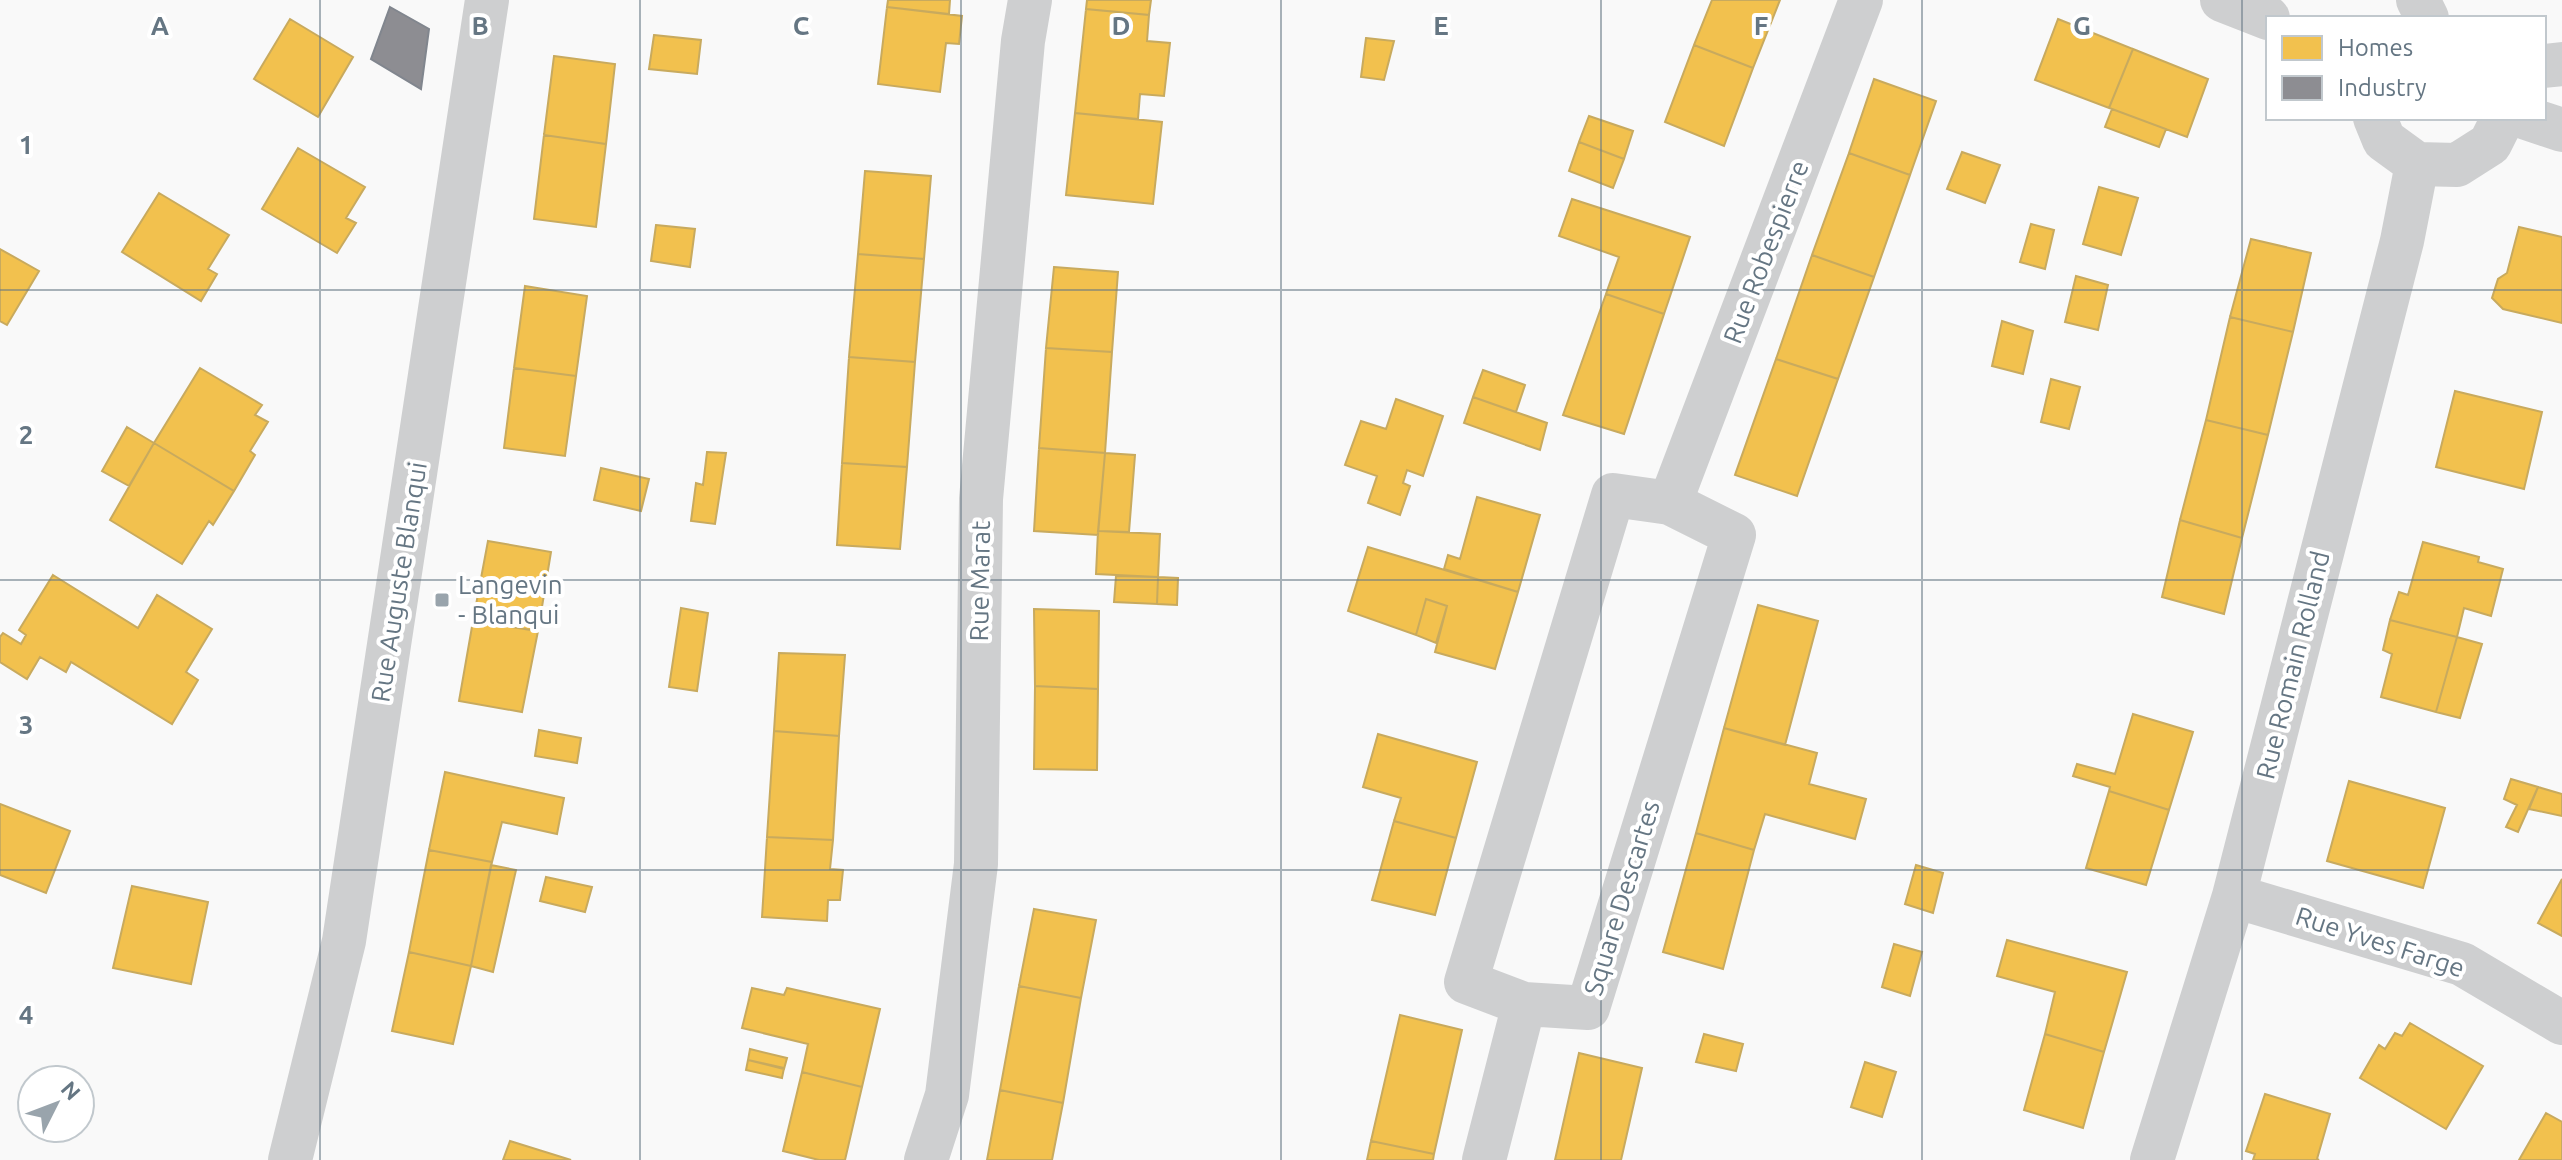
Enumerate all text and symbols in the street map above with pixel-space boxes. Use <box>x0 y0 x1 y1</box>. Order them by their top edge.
text: A <box>151 11 170 40</box>
text: B <box>471 11 489 40</box>
text: C <box>793 11 810 40</box>
text: D <box>1112 11 1130 40</box>
text: E <box>1433 11 1449 40</box>
text: F <box>1754 11 1768 40</box>
text: G <box>2073 11 2091 40</box>
legend <box>2266 16 2546 120</box>
text: Homes <box>2338 34 2413 61</box>
text: Industry <box>2338 74 2427 101</box>
text: 1 <box>19 130 33 159</box>
street label: Rue Robespierre <box>1717 156 1814 347</box>
text: 2 <box>19 420 33 449</box>
street label: Rue Auguste Blanqui <box>365 460 432 704</box>
street label: Rue Marat <box>964 520 995 642</box>
street label: Rue Romain Rolland <box>2250 548 2335 782</box>
place label: Langevin - Blanqui <box>458 570 563 629</box>
marker: Langevin - Blanqui <box>433 591 451 609</box>
text: 3 <box>19 710 33 739</box>
street label: Square Descartes <box>1578 797 1665 999</box>
street label: Rue Yves Farge <box>2292 901 2468 982</box>
text: 4 <box>19 1000 33 1029</box>
north arrow <box>16 1064 96 1144</box>
text: N <box>56 1076 86 1105</box>

